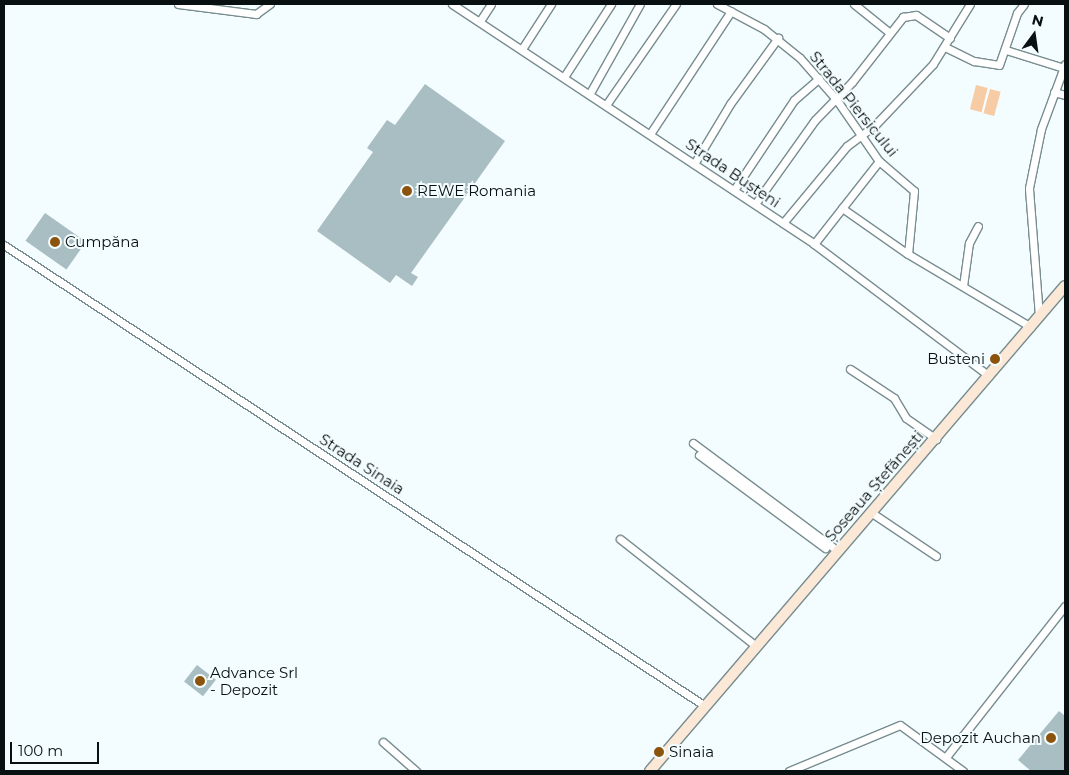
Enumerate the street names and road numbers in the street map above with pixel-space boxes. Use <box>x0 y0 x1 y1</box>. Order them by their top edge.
street label: Strada Piersicului <box>806 48 902 160</box>
street label: Strada Bușteni <box>682 135 784 211</box>
street label: Șoseaua Ștefănești <box>821 427 927 545</box>
street label: Strada Sinaia <box>316 430 408 498</box>

